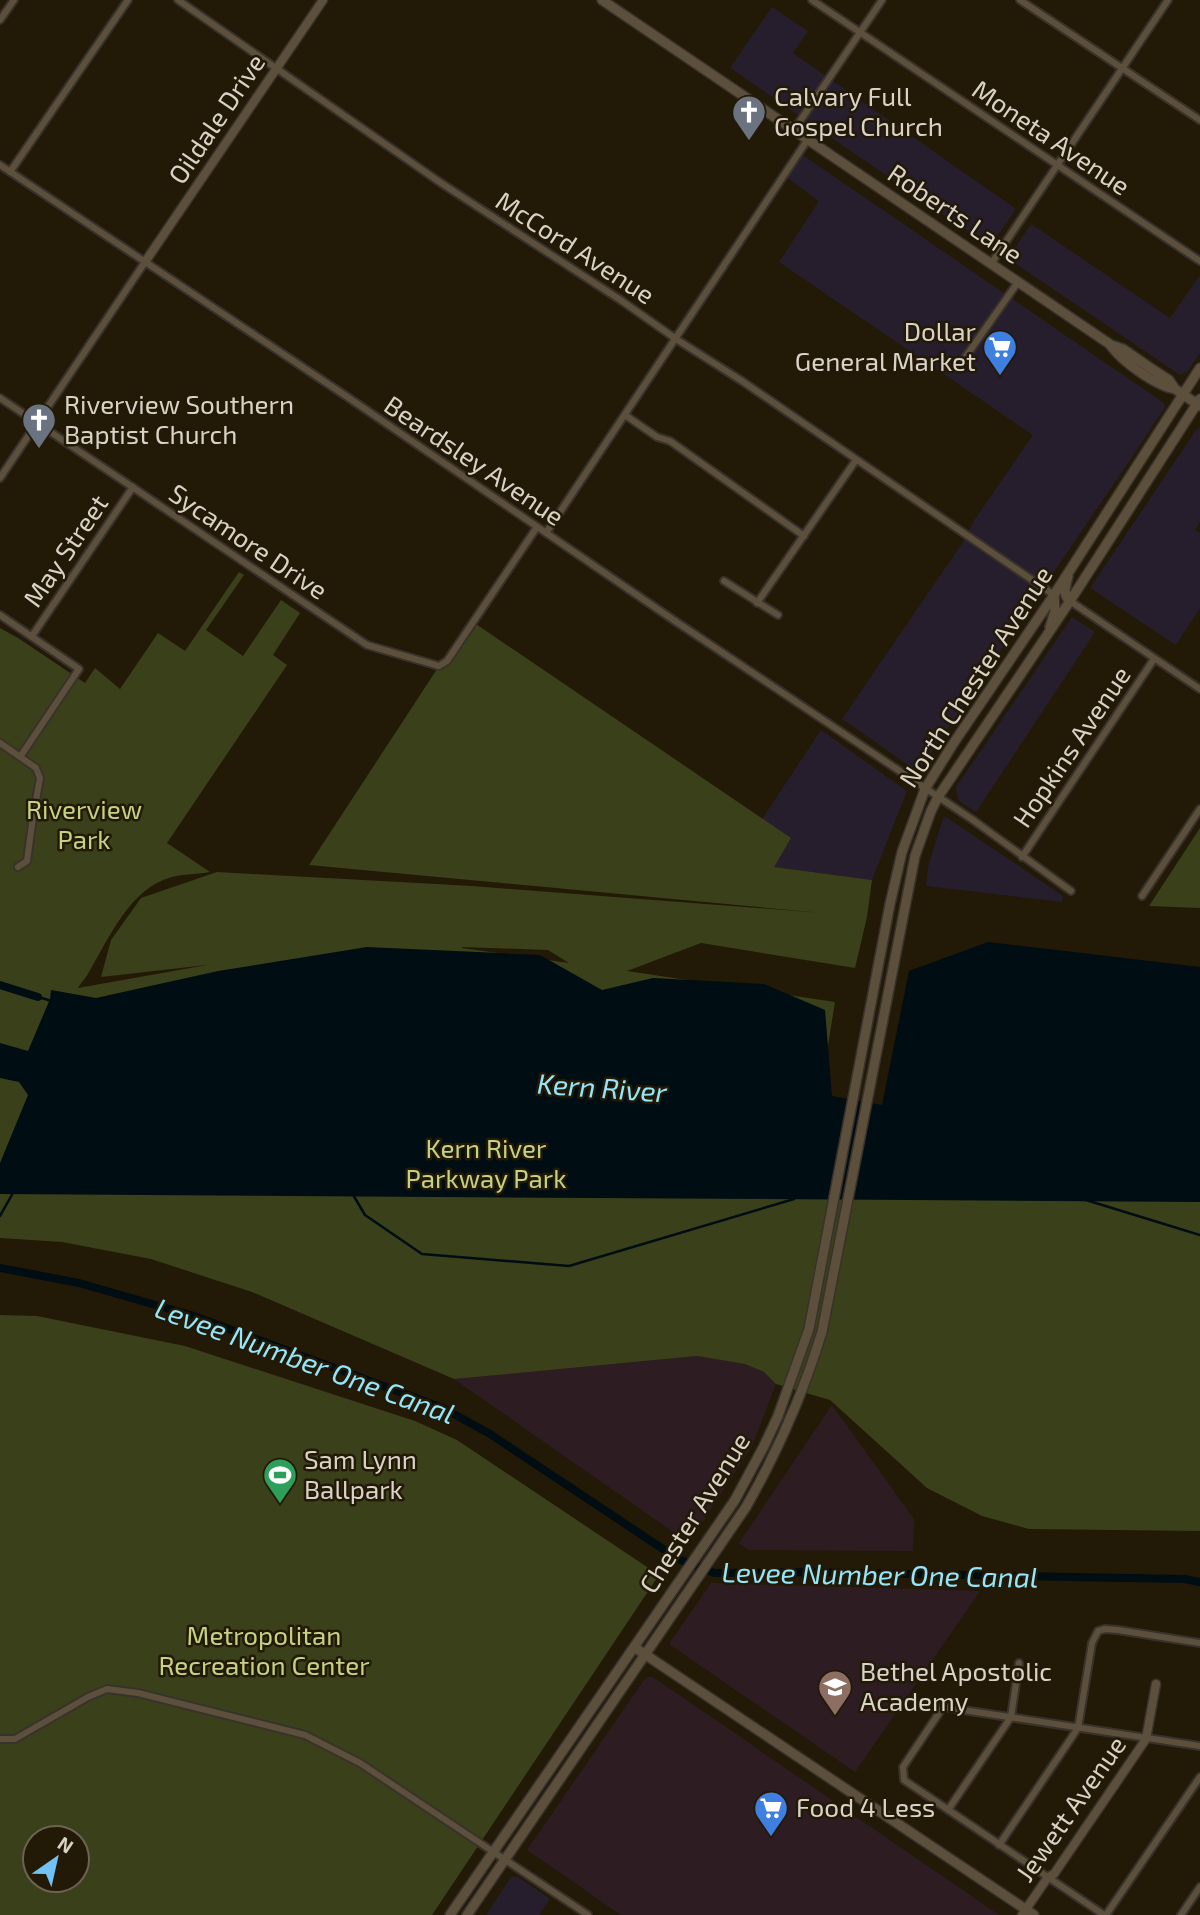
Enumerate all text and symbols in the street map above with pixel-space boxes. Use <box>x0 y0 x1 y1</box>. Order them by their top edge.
street label: Oildale Drive <box>161 47 271 189</box>
street label: Moneta Avenue <box>967 73 1136 201</box>
place label: Calvary Full Gospel Church <box>774 80 943 141</box>
church icon: Calvary Full Gospel Church <box>730 93 768 142</box>
street label: Roberts Lane <box>883 156 1029 269</box>
street label: McCord Avenue <box>491 184 661 309</box>
place label: Dollar General Market <box>795 315 976 376</box>
supermarket icon: Dollar General Market <box>981 328 1019 377</box>
place label: Riverview Southern Baptist Church <box>64 388 294 449</box>
street label: Beardsley Avenue <box>379 388 570 531</box>
church icon: Riverview Southern Baptist Church <box>20 401 58 450</box>
street label: Sycamore Drive <box>164 476 334 605</box>
street label: May Street <box>16 488 114 612</box>
street label: North Chester Avenue <box>892 560 1058 793</box>
street label: Hopkins Avenue <box>1005 660 1136 833</box>
park label: Riverview Park <box>26 793 142 854</box>
water label: Kern River <box>536 1066 669 1109</box>
park label: Kern River Parkway Park <box>406 1132 566 1193</box>
water label: Levee Number One Canal <box>151 1290 460 1430</box>
street label: Chester Avenue <box>632 1426 755 1598</box>
place label: Sam Lynn Ballpark <box>304 1443 417 1504</box>
sports icon: Sam Lynn Ballpark <box>261 1456 299 1505</box>
water label: Levee Number One Canal <box>721 1554 1039 1594</box>
park label: Metropolitan Recreation Center <box>158 1619 370 1680</box>
place label: Bethel Apostolic Academy <box>860 1655 1052 1716</box>
school or university icon: Bethel Apostolic Academy <box>816 1668 854 1717</box>
street label: Jewett Avenue <box>1008 1730 1131 1887</box>
supermarket icon: Food 4 Less <box>752 1789 790 1838</box>
place label: Food 4 Less <box>796 1791 935 1822</box>
north arrow <box>21 1824 91 1894</box>
text: N <box>54 1831 78 1858</box>

